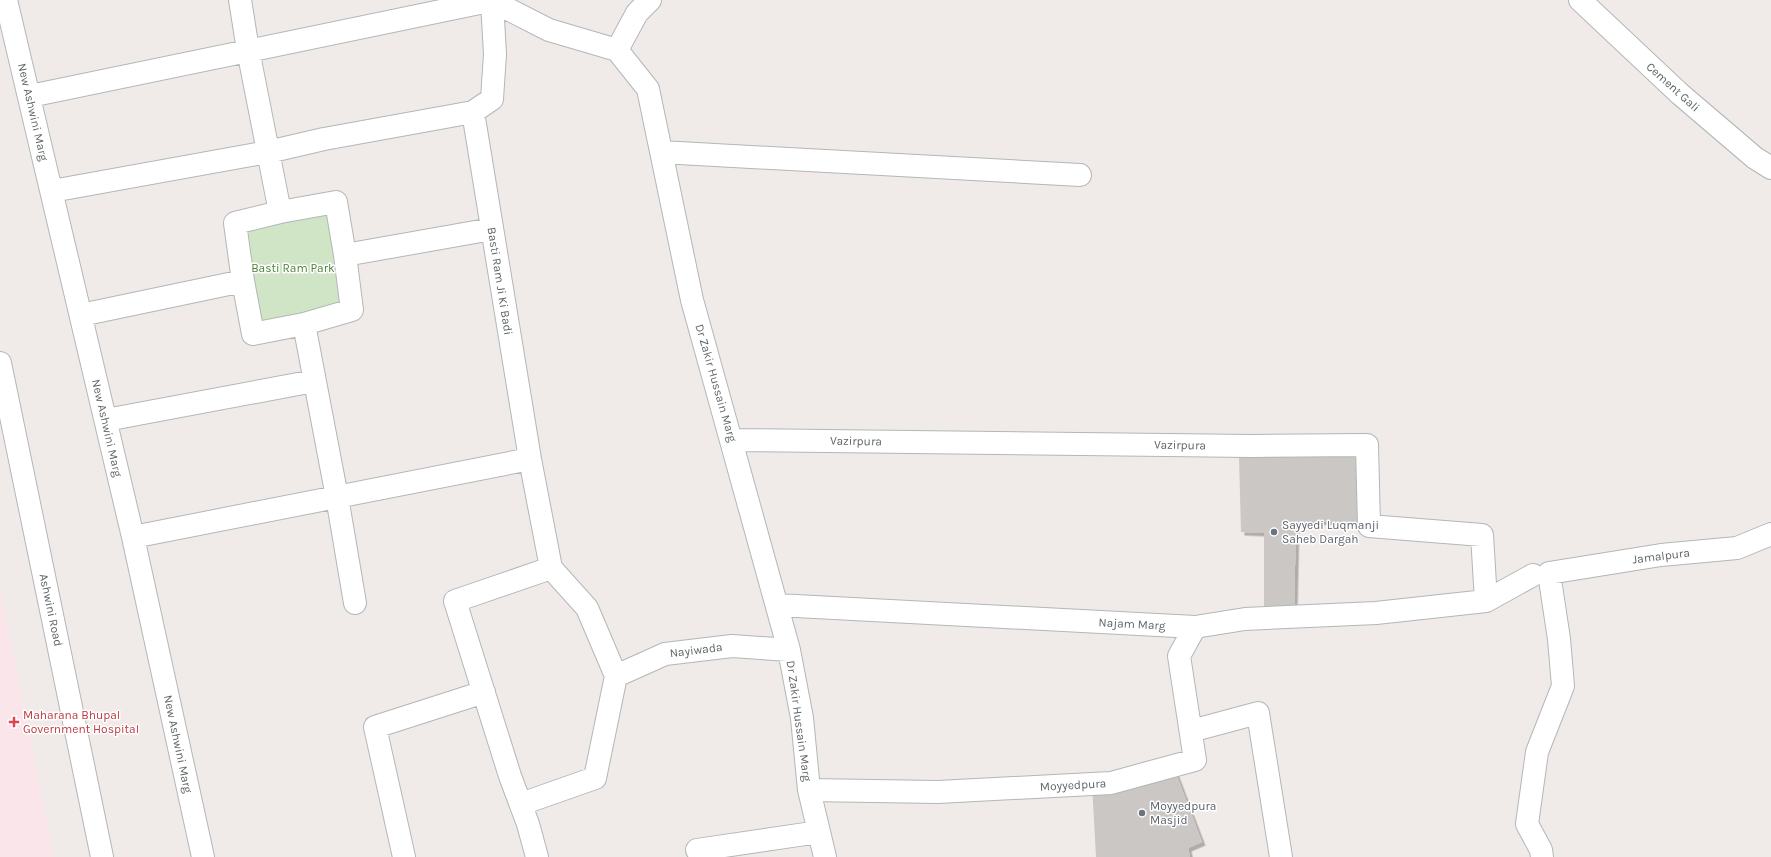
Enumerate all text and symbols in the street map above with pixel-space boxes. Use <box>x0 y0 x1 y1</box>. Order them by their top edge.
street label: Cement Gali <box>1644 59 1702 115</box>
street label: New Ashwini Marg <box>15 62 51 162</box>
street label: Basti Ram Ji Ki Badi <box>485 226 515 336</box>
park label: Basti Ram Park <box>251 261 335 275</box>
street label: Dr Zakir Hussain Marg <box>692 322 740 444</box>
street label: New Ashwini Marg <box>89 378 125 478</box>
street label: Vazirpura <box>830 434 882 448</box>
street label: Vazirpura <box>1154 438 1206 452</box>
place label: Sayyedi Luqmanji Saheb Dargah <box>1282 518 1379 546</box>
marker: Sayyedi Luqmanji Saheb Dargah <box>1269 527 1279 537</box>
street label: Jamalpura <box>1631 546 1691 566</box>
street label: Ashwini Road <box>36 572 66 648</box>
street label: Najam Marg <box>1098 615 1166 633</box>
street label: Nayiwada <box>669 640 723 660</box>
street label: Dr Zakir Hussain Marg <box>784 660 814 783</box>
street label: New Ashwini Marg <box>161 694 195 795</box>
place label: Maharana Bhupal Government Hospital <box>23 708 139 736</box>
marker: Maharana Bhupal Government Hospital <box>8 716 20 728</box>
street label: Moyyedpura <box>1039 776 1107 794</box>
place label: Moyyedpura Masjid <box>1150 799 1216 827</box>
marker: Moyyedpura Masjid <box>1137 808 1147 818</box>

